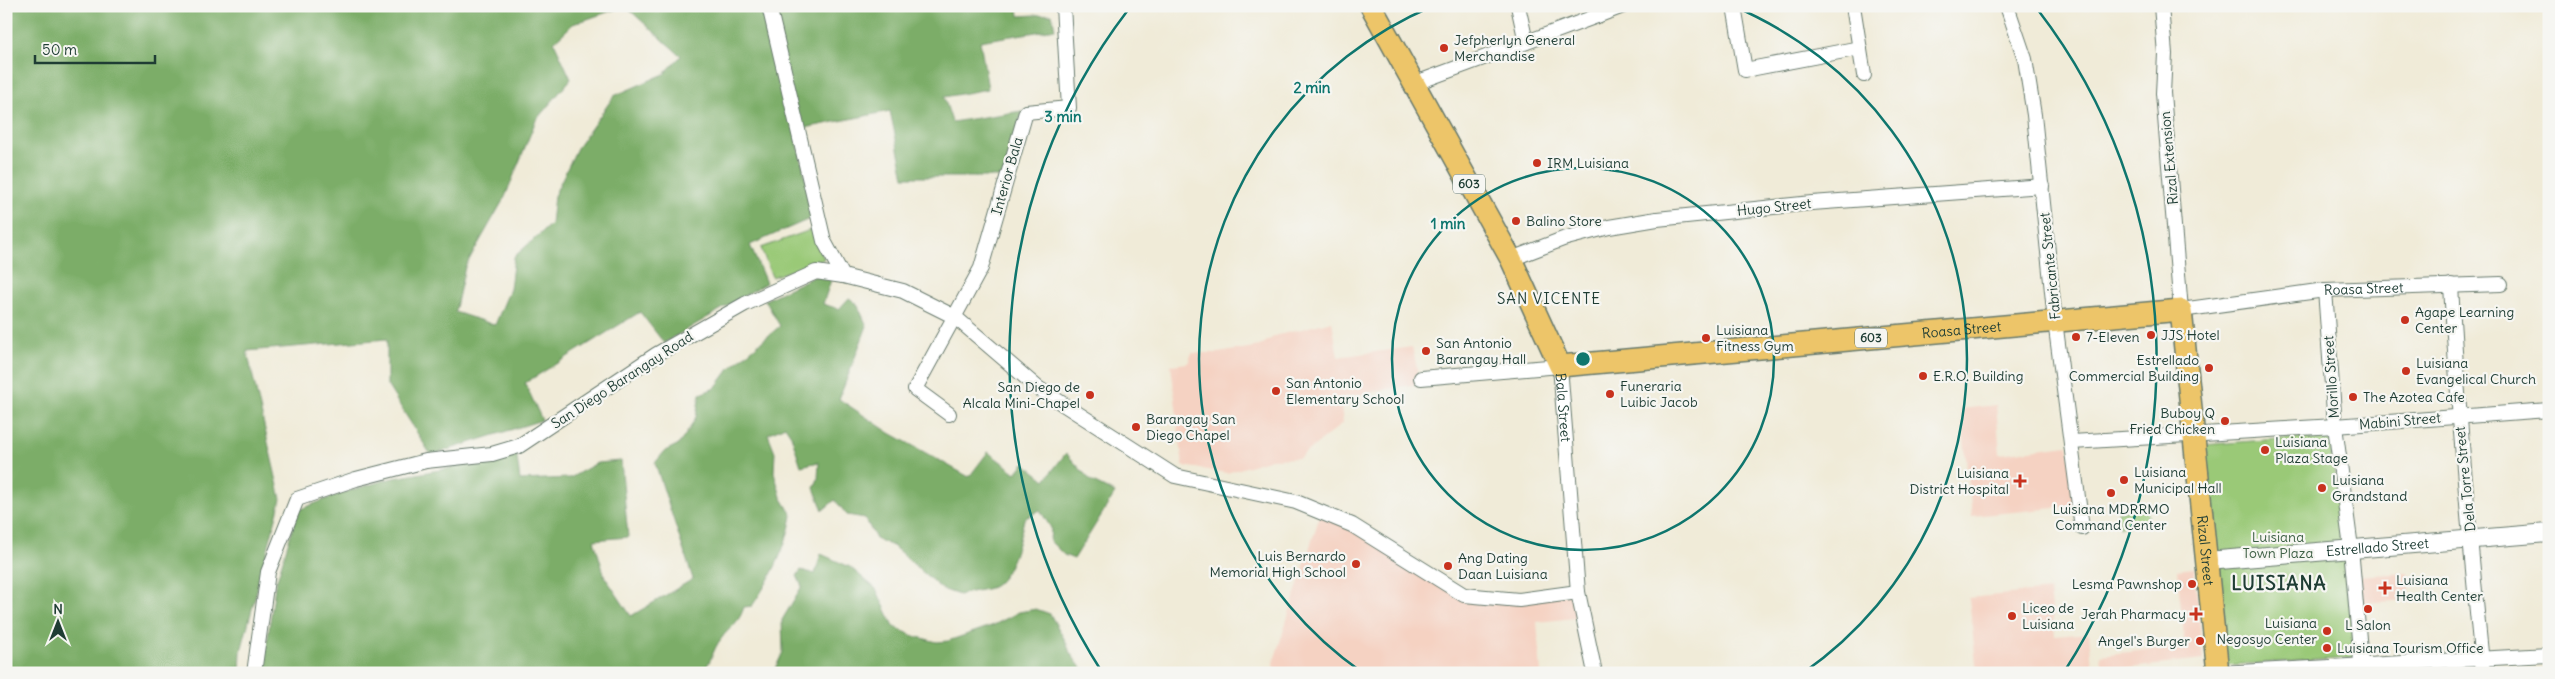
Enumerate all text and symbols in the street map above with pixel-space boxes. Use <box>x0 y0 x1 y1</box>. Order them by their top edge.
place label: Jefpherlyn General Merchandise <box>1454 31 1575 65</box>
scale bar <box>35 32 155 64</box>
text: 50 m <box>42 40 77 59</box>
marker: Jefpherlyn General Merchandise <box>1438 42 1450 54</box>
text: 2 min <box>1294 78 1331 97</box>
text: 3 min <box>1044 107 1082 126</box>
street label: Rizal Extension <box>2156 110 2182 206</box>
street label: Interior Bala <box>987 135 1027 217</box>
place label: IRM Luisiana <box>1547 154 1629 172</box>
marker: IRM Luisiana <box>1531 157 1543 169</box>
road number: 603 <box>1453 174 1485 193</box>
street label: Hugo Street <box>1736 194 1812 220</box>
street label: Fabricante Street <box>2035 211 2065 320</box>
place label: Balino Store <box>1526 212 1602 230</box>
text: 1 min <box>1431 214 1466 233</box>
marker: Balino Store <box>1510 215 1522 227</box>
street label: Roasa Street <box>2323 278 2404 299</box>
district label: SAN VICENTE <box>1497 289 1601 308</box>
place label: Agape Learning Center <box>2415 303 2514 337</box>
marker: Agape Learning Center <box>2399 314 2411 326</box>
street label: Roasa Street <box>1921 317 2002 342</box>
place label: Luisiana Fitness Gym <box>1716 321 1794 355</box>
place label: JJS Hotel <box>2161 326 2220 344</box>
street label: San Diego Barangay Road <box>548 327 696 433</box>
road number: 603 <box>1855 328 1887 348</box>
place label: 7-Eleven <box>2086 328 2140 346</box>
marker: JJS Hotel <box>2145 329 2157 341</box>
marker: 7-Eleven <box>2070 331 2082 343</box>
marker: Luisiana Fitness Gym <box>1700 332 1712 344</box>
place label: San Antonio Barangay Hall <box>1436 334 1526 368</box>
street label: Morillo Street <box>2319 335 2343 419</box>
marker: San Antonio Barangay Hall <box>1420 345 1432 357</box>
centre of rings <box>1574 350 1592 368</box>
place label: Estrellado Commercial Building <box>2069 351 2199 385</box>
place label: Luisiana Evangelical Church <box>2416 354 2536 388</box>
marker: Estrellado Commercial Building <box>2203 362 2215 374</box>
marker: Luisiana Evangelical Church <box>2400 365 2412 377</box>
place label: E.R.O. Building <box>1933 367 2023 385</box>
marker: E.R.O. Building <box>1917 370 1929 382</box>
street label: Bala Street <box>1552 372 1575 443</box>
place label: San Antonio Elementary School <box>1286 374 1404 408</box>
place label: Funeraria Luibic Jacob <box>1620 377 1698 411</box>
place label: San Diego de Alcala Mini-Chapel <box>963 378 1080 412</box>
marker: San Antonio Elementary School <box>1270 385 1282 397</box>
marker: Funeraria Luibic Jacob <box>1604 388 1616 400</box>
place label: The Azotea Cafe <box>2363 388 2465 406</box>
marker: San Diego de Alcala Mini-Chapel <box>1084 389 1096 401</box>
marker: The Azotea Cafe <box>2347 391 2359 403</box>
place label: Buboy Q Fried Chicken <box>2129 404 2215 438</box>
street label: Mabini Street <box>2358 408 2442 434</box>
place label: Barangay San Diego Chapel <box>1146 410 1236 444</box>
marker: Buboy Q Fried Chicken <box>2219 415 2231 427</box>
marker: Barangay San Diego Chapel <box>1130 421 1142 433</box>
street label: Dela Torre Street <box>2451 425 2479 532</box>
place label: Luisiana Plaza Stage <box>2275 433 2348 467</box>
marker: Luisiana Plaza Stage <box>2259 444 2271 456</box>
place label: Luisiana Municipal Hall <box>2134 463 2222 497</box>
place label: Luisiana District Hospital <box>1910 464 2009 498</box>
place label: Luisiana Grandstand <box>2332 471 2407 505</box>
marker: Luisiana District Hospital <box>2013 474 2027 488</box>
marker: Luisiana Municipal Hall <box>2118 474 2130 486</box>
marker: Luisiana Grandstand <box>2316 482 2328 494</box>
marker: Luisiana MDRRMO Command Center <box>2105 487 2117 499</box>
place label: Luisiana MDRRMO Command Center <box>2053 500 2170 534</box>
street label: Rizal Street <box>2193 514 2218 587</box>
park label: Luisiana Town Plaza <box>2243 528 2313 562</box>
street label: Estrellado Street <box>2325 534 2430 560</box>
place label: Luis Bernardo Memorial High School <box>1209 547 1346 581</box>
place label: Ang Dating Daan Luisiana <box>1458 549 1548 583</box>
marker: Luis Bernardo Memorial High School <box>1350 558 1362 570</box>
marker: Ang Dating Daan Luisiana <box>1442 560 1454 572</box>
district label: LUISIANA <box>2231 571 2327 595</box>
place label: Luisiana Health Center <box>2396 571 2483 605</box>
place label: Lesma Pawnshop <box>2072 575 2182 593</box>
marker: Lesma Pawnshop <box>2186 578 2198 590</box>
marker: Luisiana Health Center <box>2378 581 2392 595</box>
north arrow <box>32 596 82 646</box>
place label: Liceo de Luisiana <box>2022 599 2074 633</box>
text: N <box>53 600 63 618</box>
marker: L Salon <box>2362 603 2374 615</box>
place label: Jerah Pharmacy <box>2081 605 2186 623</box>
marker: Jerah Pharmacy <box>2190 608 2202 620</box>
marker: Liceo de Luisiana <box>2006 610 2018 622</box>
place label: Luisiana Negosyo Center <box>2216 614 2317 648</box>
place label: L Salon <box>2345 616 2391 634</box>
marker: Luisiana Negosyo Center <box>2321 625 2333 637</box>
place label: Angel's Burger <box>2098 632 2190 650</box>
marker: Angel's Burger <box>2194 635 2206 647</box>
place label: Luisiana Tourism Office <box>2337 639 2484 657</box>
marker: Luisiana Tourism Office <box>2321 642 2333 654</box>

